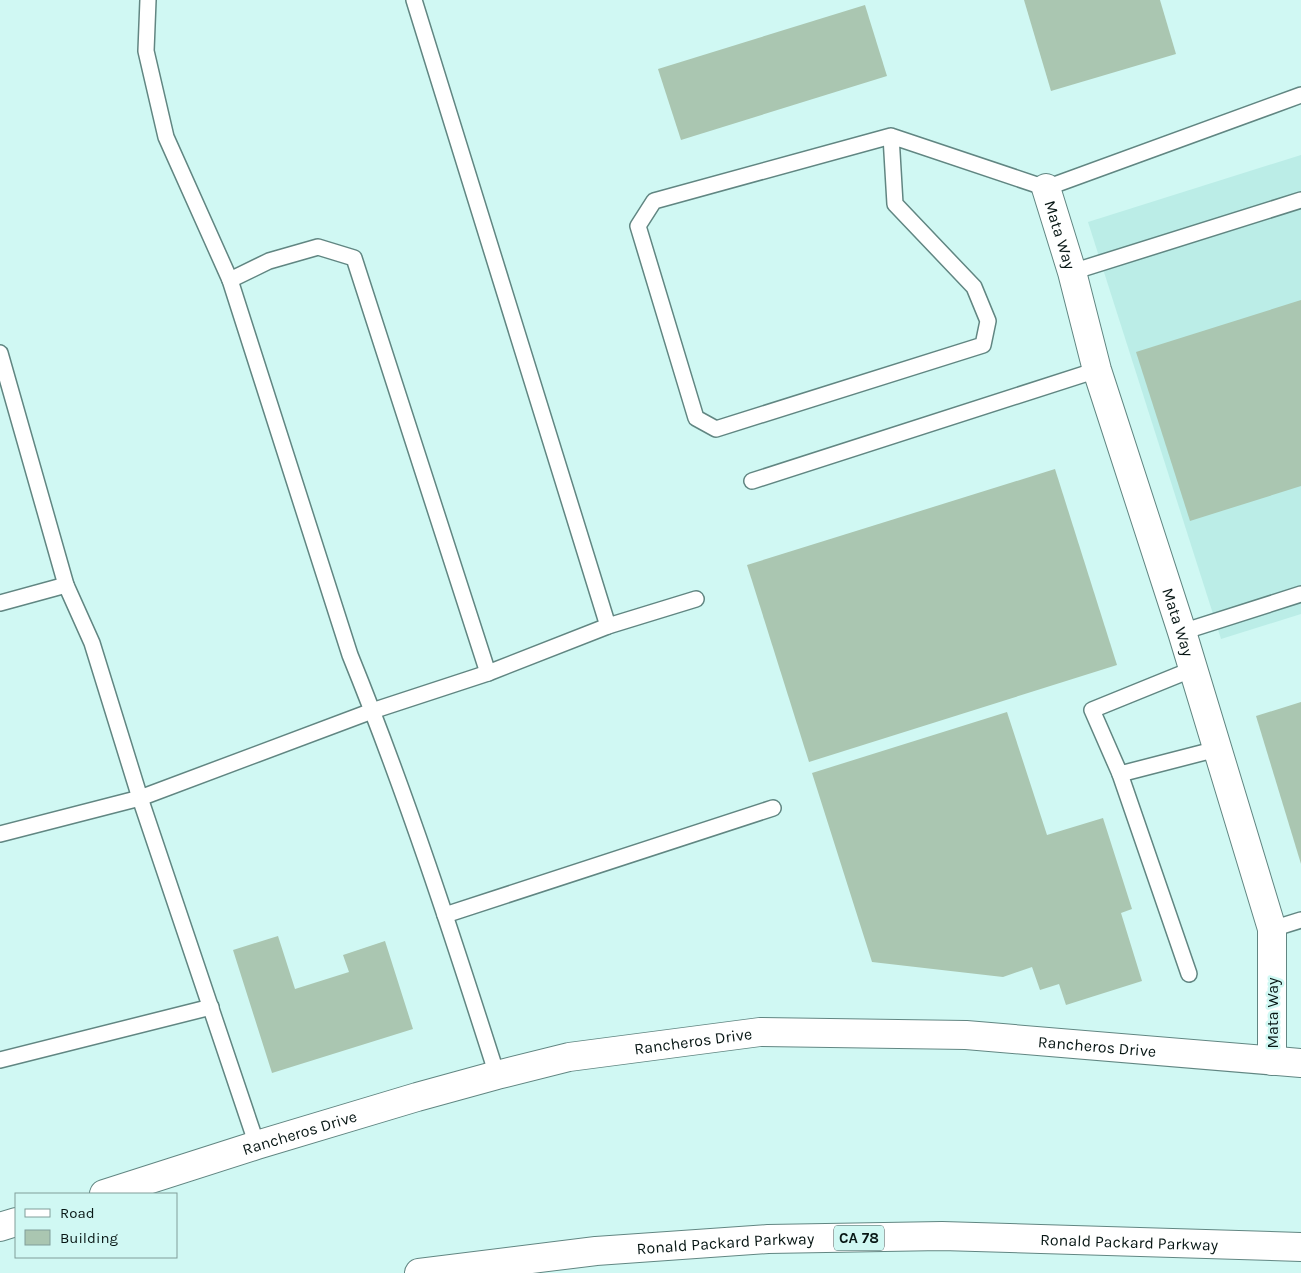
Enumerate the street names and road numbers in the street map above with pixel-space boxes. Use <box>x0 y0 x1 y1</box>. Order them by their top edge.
street label: Mata Way <box>1041 198 1080 272</box>
street label: Mata Way <box>1159 585 1199 659</box>
street label: Mata Way <box>1263 977 1282 1049</box>
street label: Rancheros Drive <box>633 1024 753 1058</box>
street label: Rancheros Drive <box>1037 1032 1157 1060</box>
street label: Rancheros Drive <box>240 1106 359 1159</box>
road number: CA 78 <box>834 1226 884 1250</box>
street label: Ronald Packard Parkway <box>636 1229 815 1258</box>
street label: Ronald Packard Parkway <box>1040 1230 1219 1254</box>

